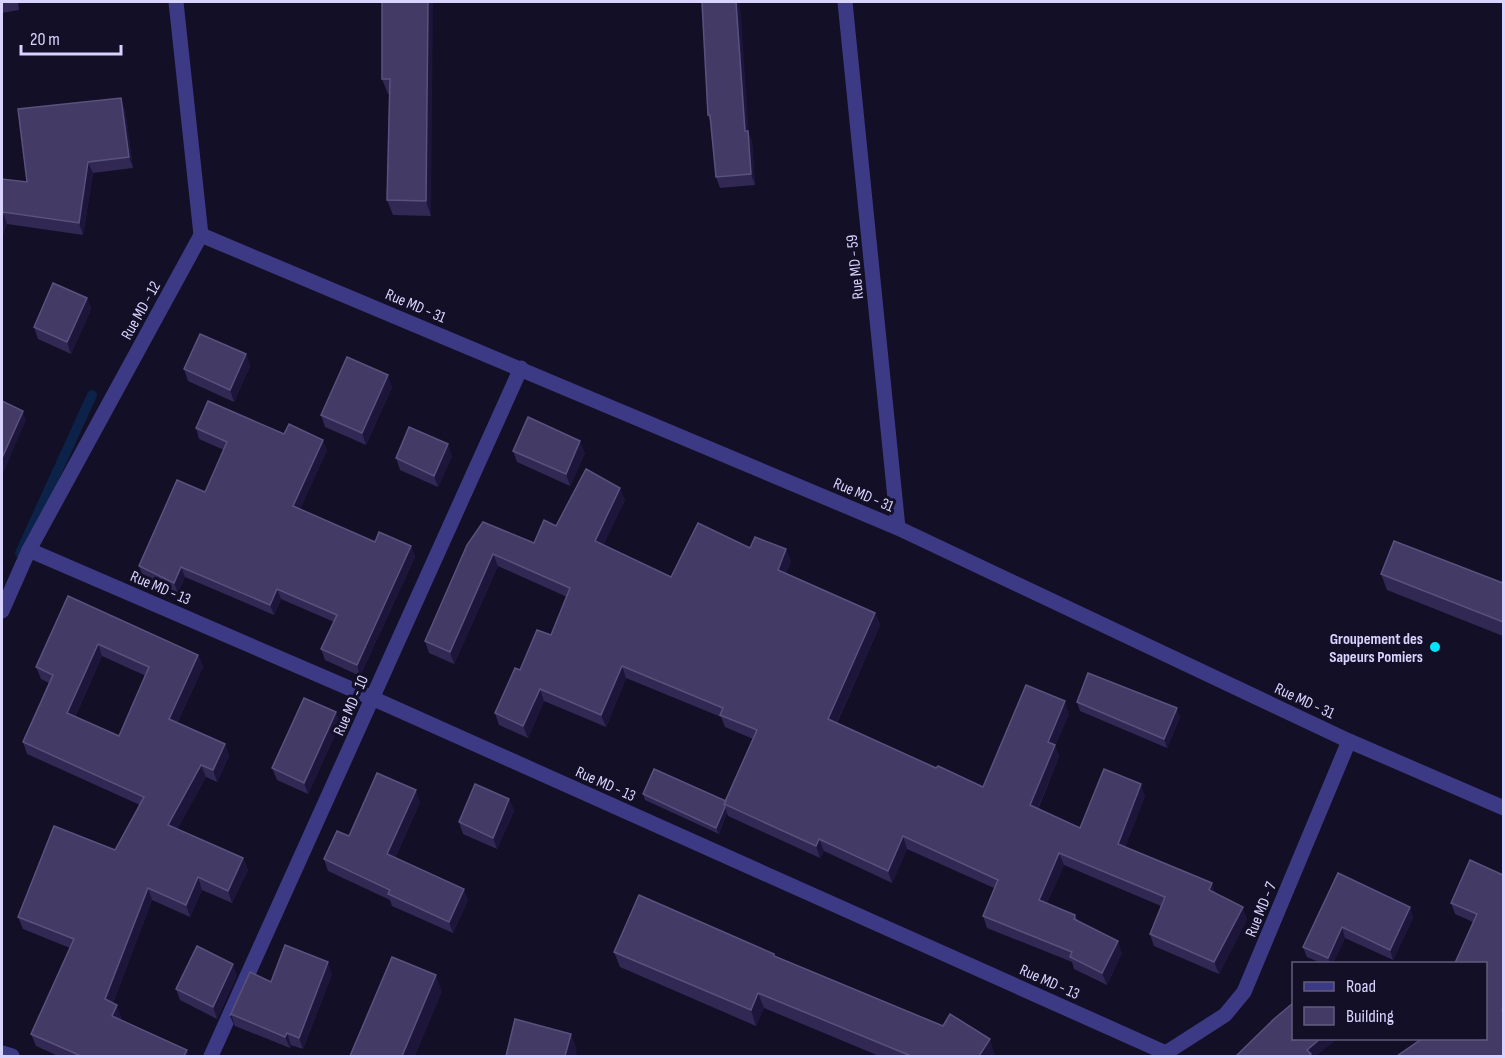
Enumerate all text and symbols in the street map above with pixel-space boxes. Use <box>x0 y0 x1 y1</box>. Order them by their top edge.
scale bar <box>21 18 122 56</box>
text: 20 m <box>30 29 60 50</box>
street label: Rue MD - 59 <box>843 234 868 300</box>
street label: Rue MD - 12 <box>118 278 165 343</box>
street label: Rue MD - 31 <box>382 285 449 328</box>
street label: Rue MD - 31 <box>830 474 897 517</box>
street label: Rue MD - 13 <box>127 567 193 610</box>
place label: Groupement des Sapeurs Pomiers <box>1329 630 1423 667</box>
marker: Groupement des Sapeurs Pomiers <box>1428 640 1442 654</box>
street label: Rue MD - 10 <box>330 672 373 739</box>
street label: Rue MD - 31 <box>1271 679 1338 724</box>
street label: Rue MD - 13 <box>572 763 638 806</box>
street label: Rue MD - 7 <box>1242 879 1281 940</box>
street label: Rue MD - 13 <box>1016 961 1082 1004</box>
legend <box>1292 962 1487 1040</box>
text: Road <box>1346 976 1376 997</box>
text: Building <box>1346 1006 1394 1027</box>

